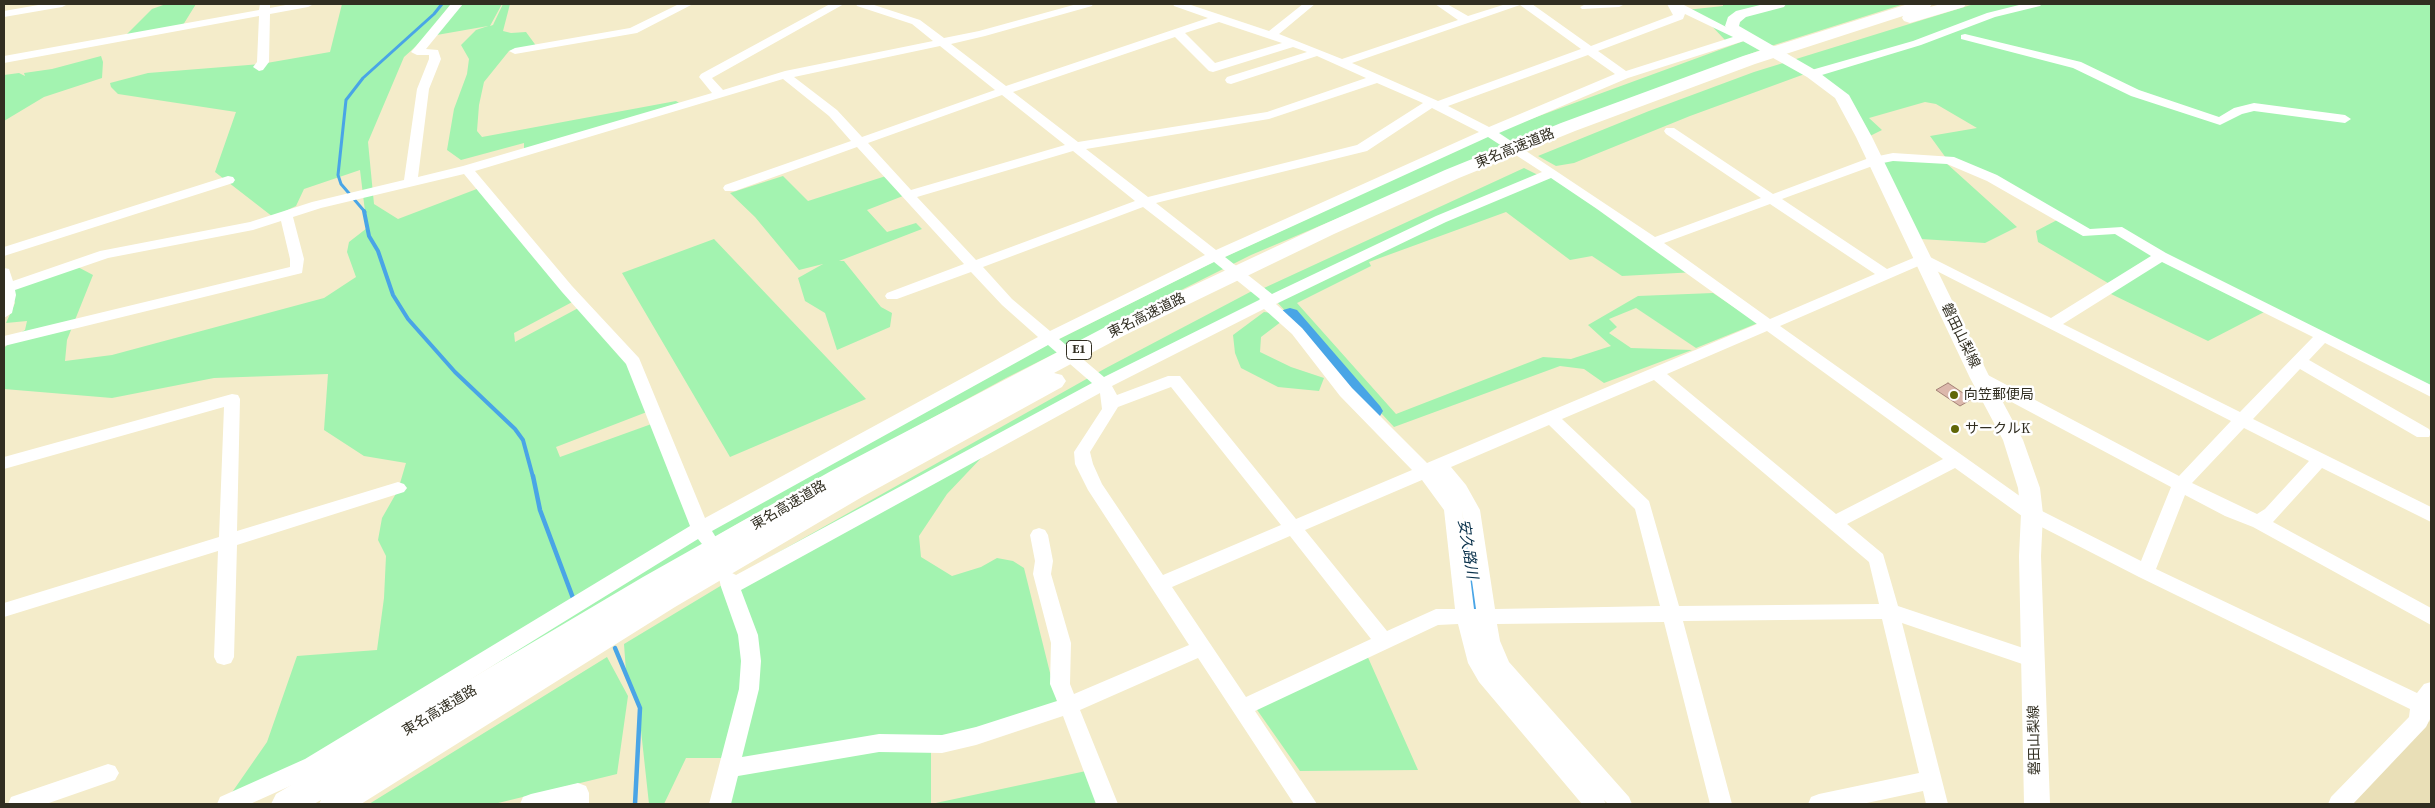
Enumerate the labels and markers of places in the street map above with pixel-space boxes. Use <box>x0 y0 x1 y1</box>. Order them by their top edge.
place label: 向笠郵便局 <box>1964 387 2034 403</box>
marker: 向笠郵便局 <box>1948 389 1960 401</box>
place label: サークルK <box>1965 421 2030 437</box>
marker: サークルK <box>1949 423 1961 435</box>

